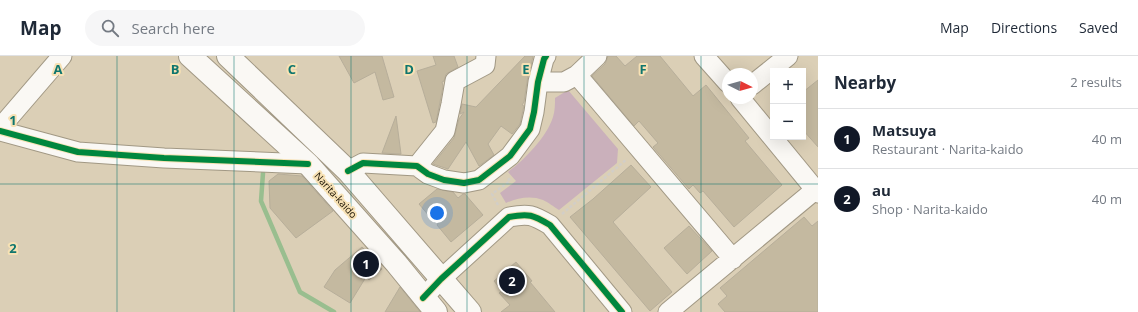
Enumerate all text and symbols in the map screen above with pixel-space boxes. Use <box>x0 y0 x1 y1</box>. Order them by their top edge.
search box <box>85 10 365 46</box>
text: Map <box>20 15 61 41</box>
icon: search <box>99 17 121 39</box>
text: Search here <box>131 18 215 38</box>
text: Map <box>940 18 969 37</box>
text: Directions <box>991 18 1057 37</box>
text: Saved <box>1079 18 1118 37</box>
text: A <box>54 60 63 78</box>
text: B <box>171 60 180 78</box>
text: C <box>288 60 296 78</box>
text: D <box>404 60 414 78</box>
text: E <box>522 60 530 78</box>
text: F <box>639 60 647 78</box>
north arrow <box>722 68 758 104</box>
map controls <box>770 68 806 140</box>
button: + <box>770 68 806 104</box>
text: Nearby <box>834 71 896 94</box>
text: 2 results <box>1070 73 1122 91</box>
button: − <box>770 104 806 140</box>
text: 1 <box>9 111 17 129</box>
text: Matsuya <box>872 120 937 140</box>
text: 1 <box>843 130 851 148</box>
text: 40 m <box>1092 130 1122 148</box>
text: Restaurant · Narita-kaido <box>872 140 1023 158</box>
street label: Narita-kaido <box>312 169 360 221</box>
text: au <box>872 180 891 200</box>
text: 2 <box>843 190 851 208</box>
text: 40 m <box>1092 190 1122 208</box>
text: Shop · Narita-kaido <box>872 200 988 218</box>
your location <box>427 203 447 223</box>
text: 2 <box>9 239 17 257</box>
pin: 1 <box>353 249 379 279</box>
pin: 2 <box>499 266 525 296</box>

